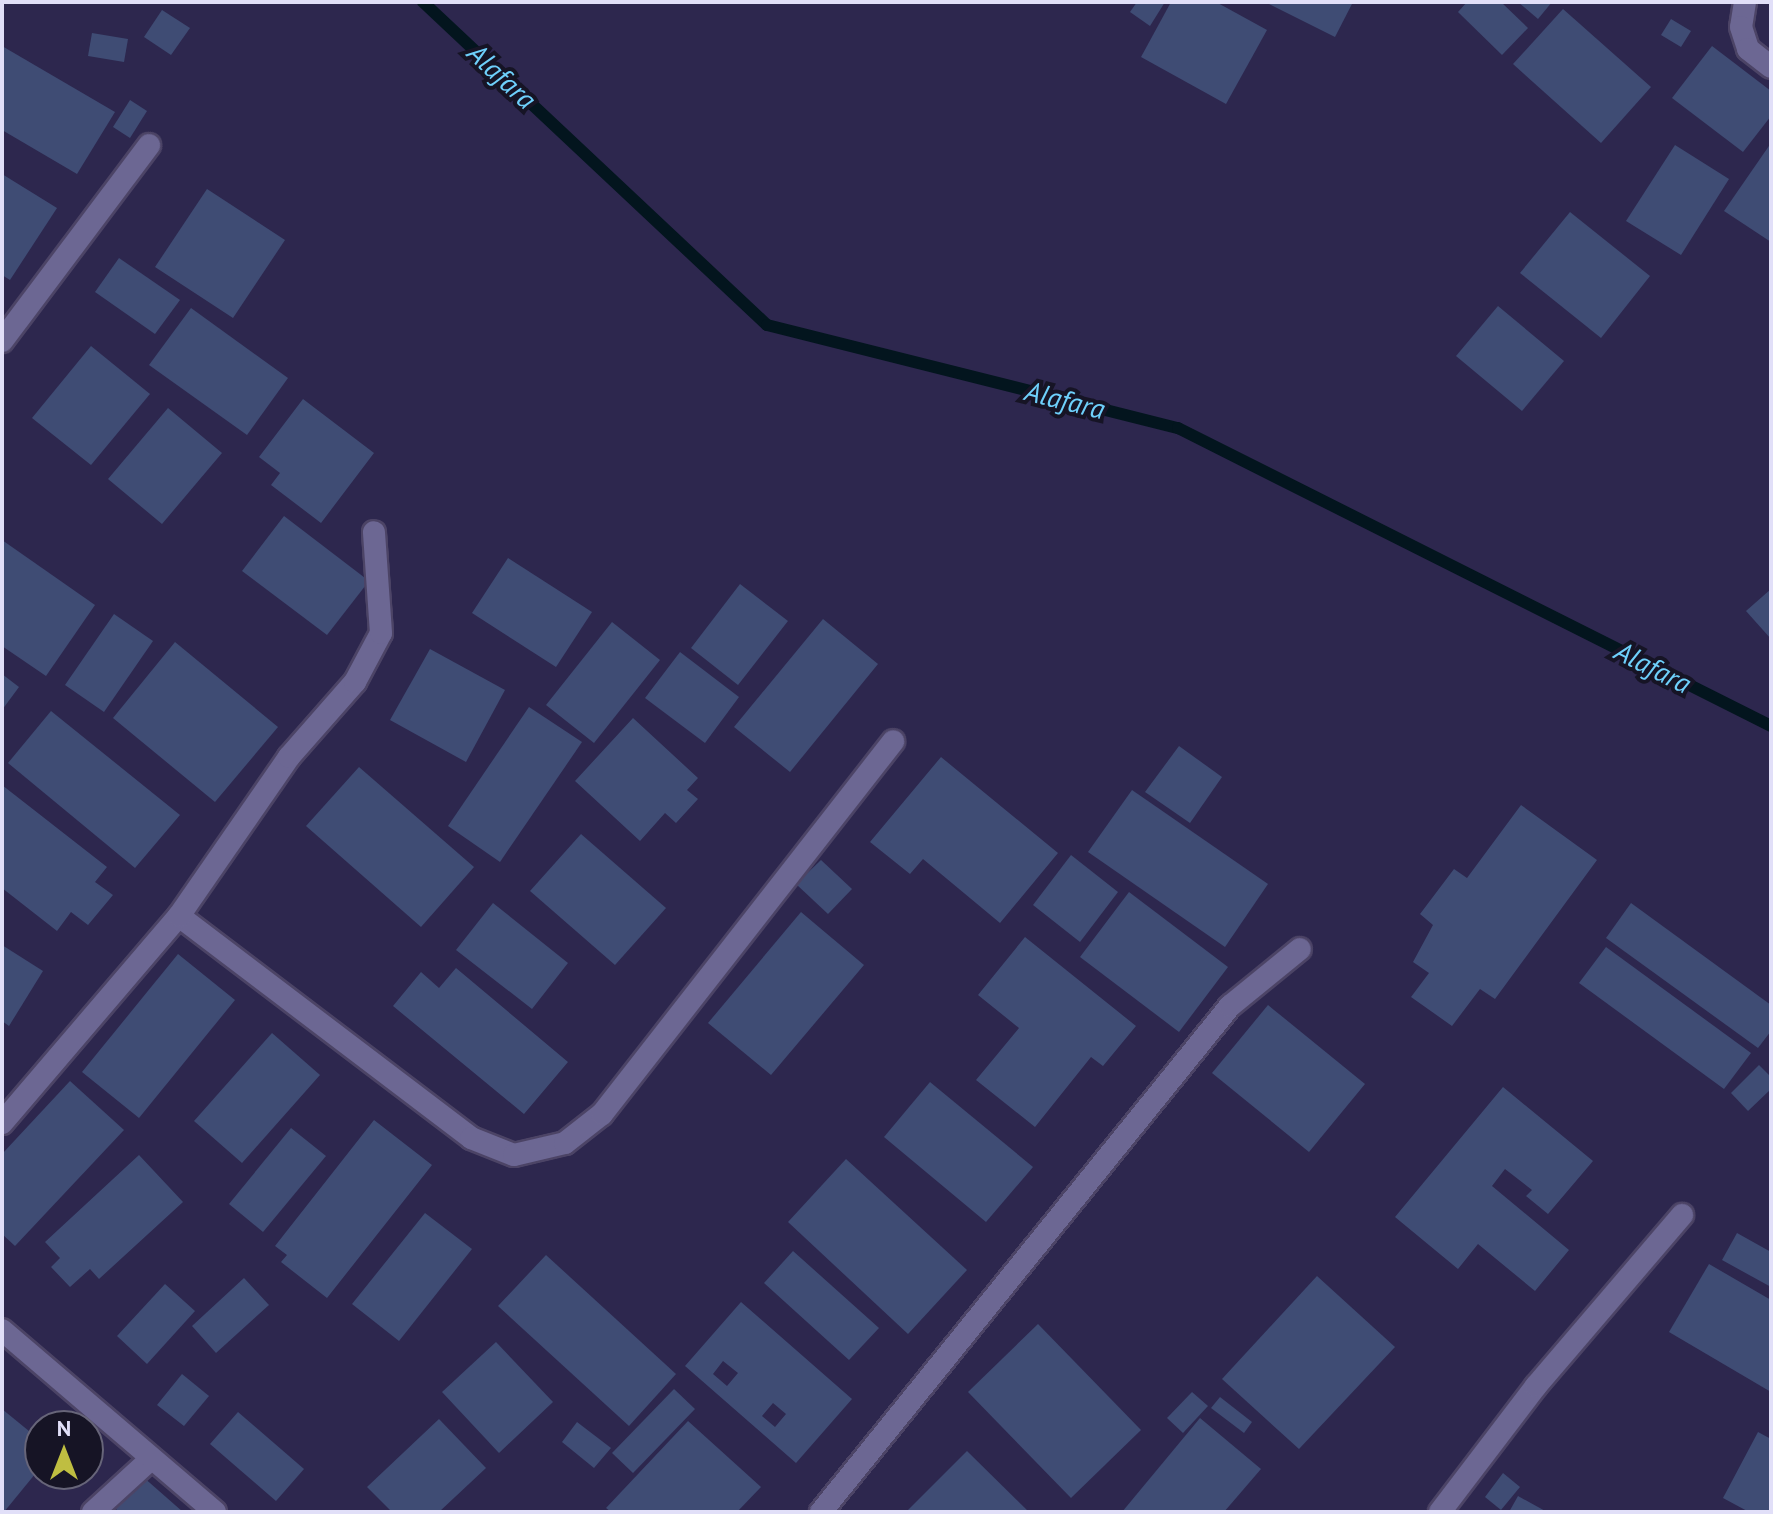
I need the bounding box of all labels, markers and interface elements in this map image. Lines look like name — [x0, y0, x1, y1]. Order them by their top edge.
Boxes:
water label: Alafara — [461, 36, 543, 116]
water label: Alafara — [1022, 374, 1108, 426]
water label: Alafara — [1609, 634, 1697, 700]
north arrow — [24, 1410, 104, 1490]
text: N — [57, 1414, 71, 1442]

